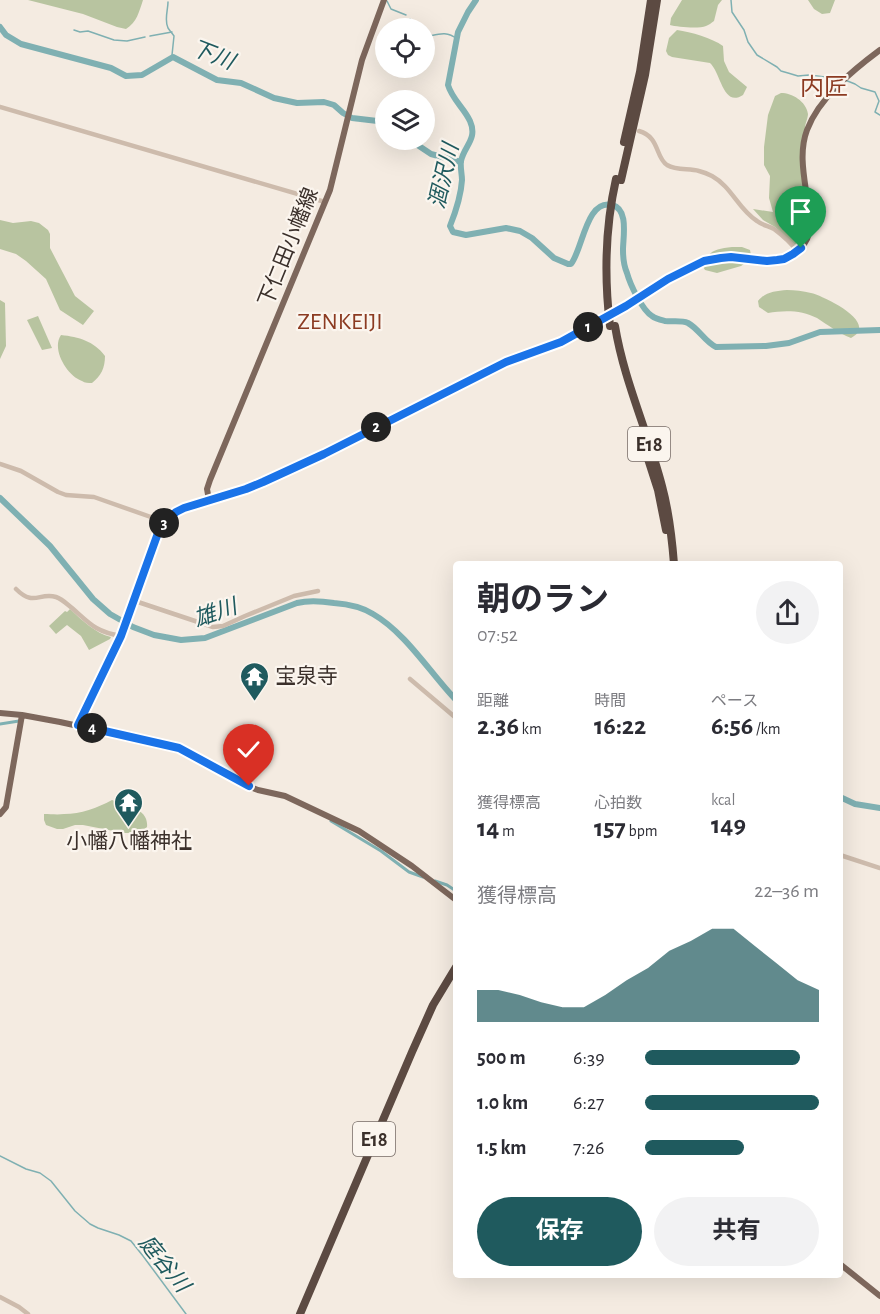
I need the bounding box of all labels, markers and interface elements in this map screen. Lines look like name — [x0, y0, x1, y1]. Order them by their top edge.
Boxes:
map controls — [375, 18, 435, 150]
button: locate — [375, 18, 435, 78]
water label: 下川 — [188, 37, 239, 74]
district label: 内匠 — [800, 74, 848, 100]
button: layers — [375, 90, 435, 150]
water label: 涸沢川 — [425, 139, 463, 211]
street label: 下仁田小幡線 — [254, 184, 322, 310]
pin — [775, 186, 826, 248]
icon: arrive — [784, 195, 817, 228]
district label: ZENKEIJI — [297, 310, 383, 334]
pin: 1 — [573, 312, 603, 342]
text: 1 — [585, 319, 591, 335]
pin: 2 — [361, 412, 391, 442]
text: 2 — [372, 419, 380, 435]
road number: E18 — [628, 427, 670, 461]
pin: 3 — [149, 508, 179, 538]
text: 3 — [161, 515, 167, 531]
button: share — [756, 581, 819, 644]
text: 朝のラン — [477, 584, 609, 617]
water label: 雄川 — [191, 594, 242, 631]
text: 07:52 — [477, 625, 518, 645]
temple icon: 宝泉寺 — [238, 660, 270, 702]
place label: 宝泉寺 — [275, 665, 338, 687]
text: 距離 — [477, 693, 509, 709]
text: 時間 — [594, 693, 626, 709]
text: ペース — [711, 693, 758, 709]
pin: 4 — [77, 713, 107, 743]
text: 2.36 — [477, 713, 519, 739]
text: 16:22 — [594, 713, 646, 739]
text: 6:56 — [711, 713, 753, 739]
text: 4 — [88, 720, 96, 736]
text: km — [519, 721, 542, 737]
text: /km — [753, 721, 781, 737]
pin — [223, 724, 274, 786]
icon: check — [232, 733, 265, 766]
temple icon: 小幡八幡神社 — [113, 786, 145, 828]
text: kcal — [711, 792, 735, 808]
text: 獲得標高 — [477, 795, 541, 811]
text: 心拍数 — [594, 795, 642, 811]
text: 149 — [711, 812, 746, 838]
text: 14 — [477, 815, 499, 841]
text: 157 — [594, 815, 626, 841]
text: m — [499, 823, 515, 839]
text: bpm — [626, 823, 657, 839]
place label: 小幡八幡神社 — [66, 830, 192, 852]
text: 22–36 m — [754, 881, 819, 901]
text: 獲得標高 — [477, 886, 557, 906]
text: 500 m — [477, 1048, 526, 1068]
text: 6:39 — [573, 1048, 605, 1068]
text: 1.0 km — [477, 1093, 528, 1113]
text: 6:27 — [573, 1093, 604, 1113]
road number: E18 — [353, 1122, 395, 1156]
text: 1.5 km — [477, 1138, 526, 1158]
text: 7:26 — [573, 1138, 604, 1158]
button: 保存 — [477, 1197, 642, 1266]
button: 共有 — [654, 1197, 819, 1266]
water label: 庭谷川 — [135, 1230, 196, 1298]

